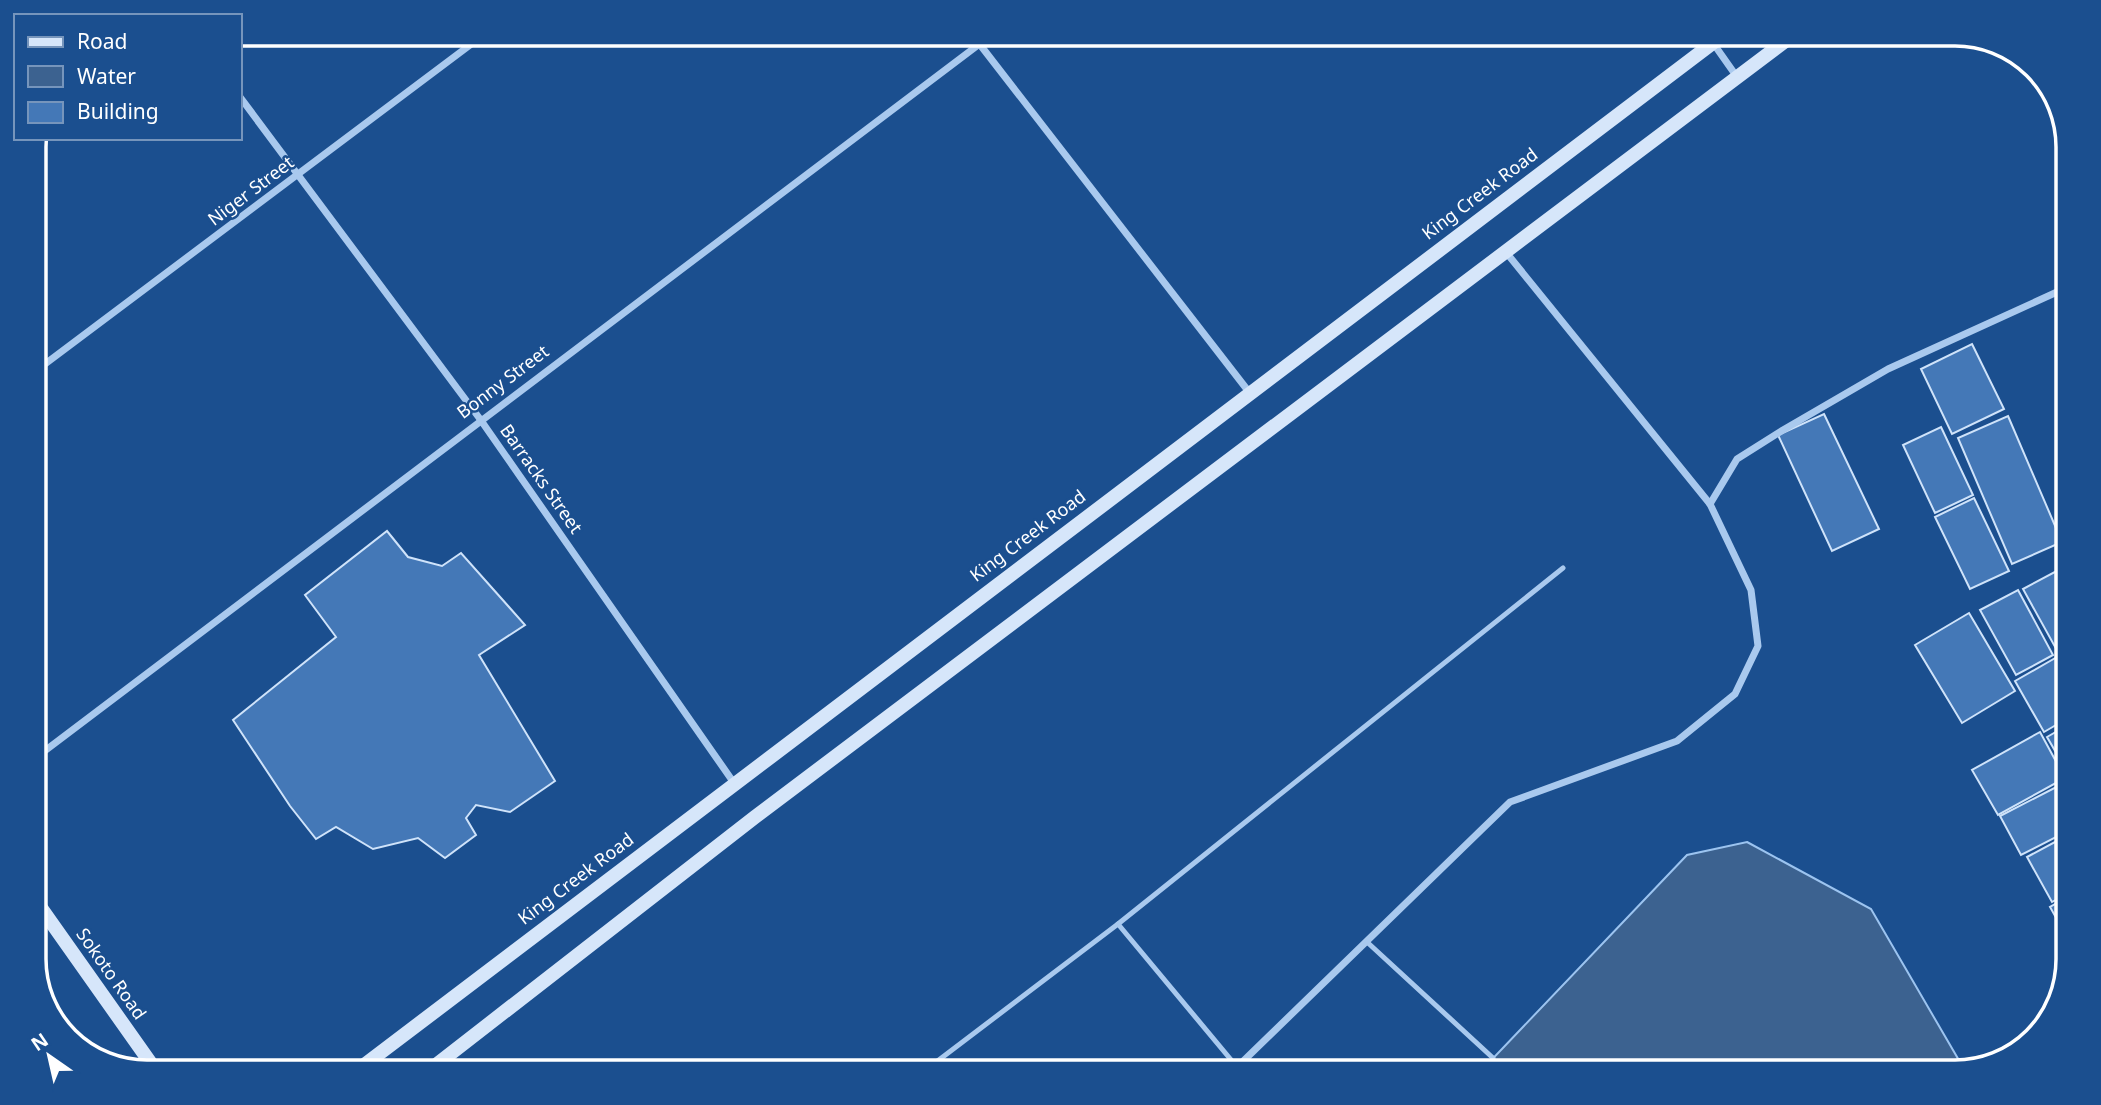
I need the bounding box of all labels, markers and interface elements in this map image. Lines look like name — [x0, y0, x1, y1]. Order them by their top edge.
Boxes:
legend — [14, 14, 242, 140]
text: Road — [77, 27, 127, 55]
text: Water — [77, 62, 136, 90]
text: Building — [77, 97, 159, 125]
street label: King Creek Road — [1417, 142, 1542, 245]
street label: Niger Street — [202, 150, 299, 230]
street label: Bonny Street — [452, 339, 554, 424]
street label: Barracks Street — [495, 419, 589, 538]
street label: King Creek Road — [965, 484, 1090, 587]
street label: King Creek Road — [513, 827, 638, 930]
street label: Sokoto Road — [71, 923, 152, 1024]
north arrow — [14, 1021, 84, 1091]
text: N — [26, 1027, 53, 1057]

